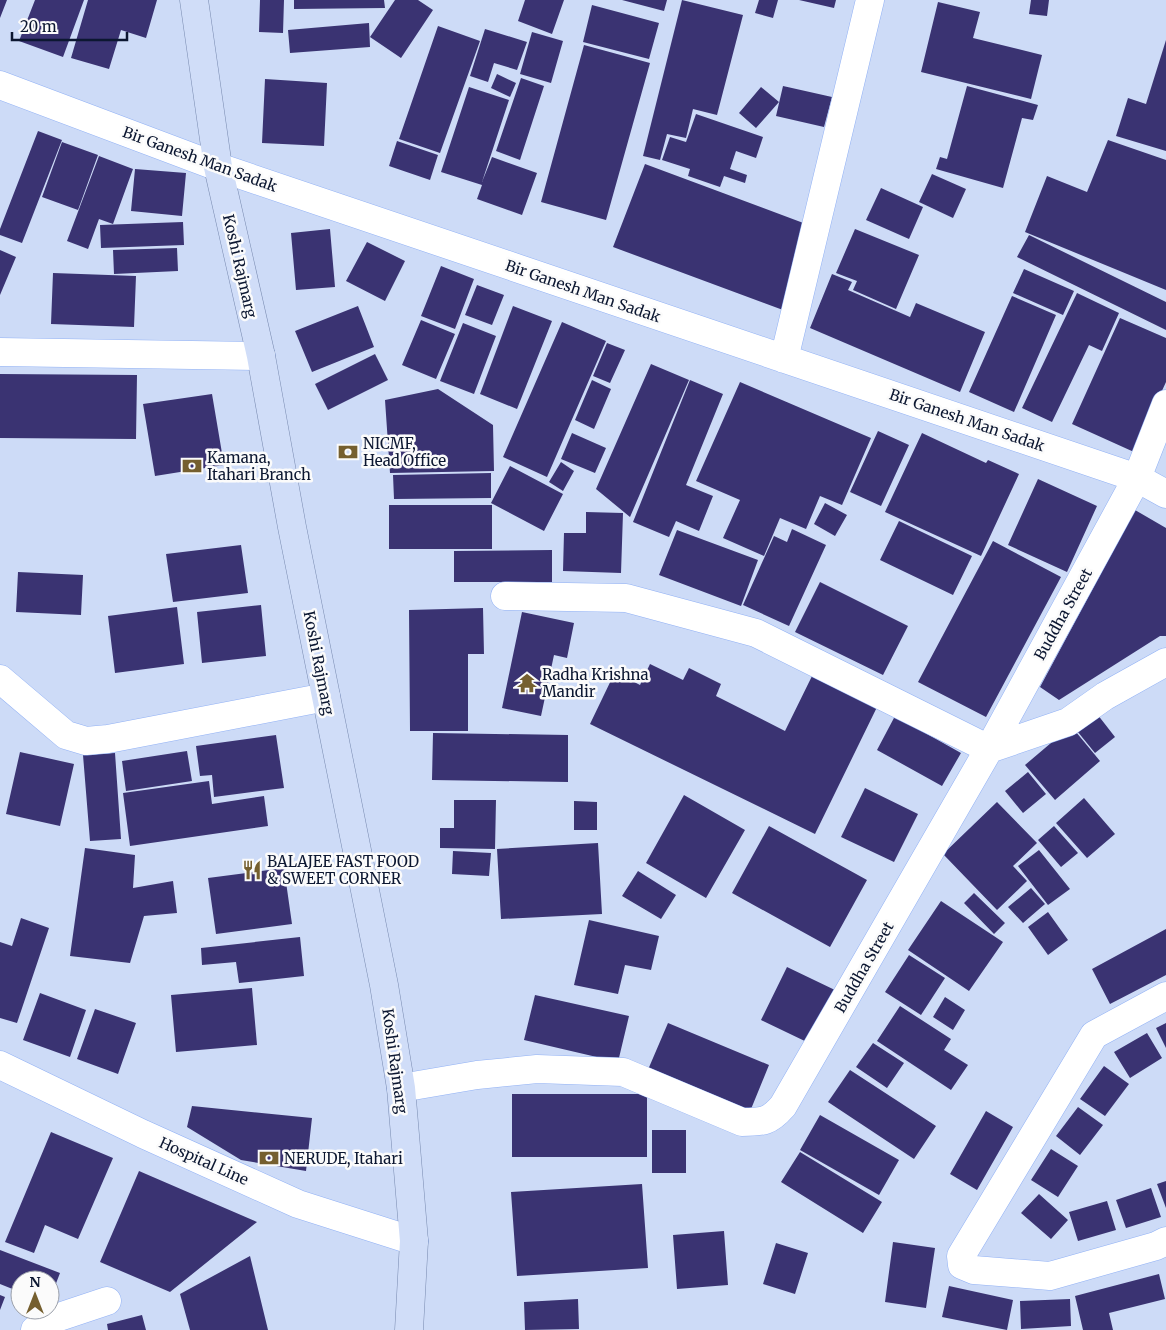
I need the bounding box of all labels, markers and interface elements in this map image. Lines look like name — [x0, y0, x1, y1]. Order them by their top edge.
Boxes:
scale bar — [12, 10, 128, 42]
text: 20 m — [20, 17, 57, 36]
street label: Bir Ganesh Man Sadak — [120, 122, 280, 196]
street label: Koshi Rajmarg — [219, 212, 261, 320]
street label: Bir Ganesh Man Sadak — [503, 256, 664, 327]
street label: Bir Ganesh Man Sadak — [887, 385, 1048, 456]
place label: NICMF, Head Office — [363, 434, 446, 470]
bank icon: NICMF, Head Office — [337, 441, 359, 463]
place label: Kamana, Itahari Branch — [207, 448, 311, 484]
bank icon: Kamana, Itahari Branch — [181, 455, 203, 477]
street label: Buddha Street — [1030, 565, 1096, 663]
street label: Koshi Rajmarg — [300, 609, 338, 717]
place label: Radha Krishna Mandir — [542, 665, 649, 701]
temple icon: Radha Krishna Mandir — [516, 672, 538, 694]
place label: BALAJEE FAST FOOD & SWEET CORNER — [267, 852, 419, 888]
restaurant icon: BALAJEE FAST FOOD & SWEET CORNER — [241, 859, 263, 881]
street label: Buddha Street — [830, 918, 898, 1016]
street label: Koshi Rajmarg — [378, 1007, 412, 1115]
street label: Hospital Line — [156, 1133, 252, 1189]
bank icon: NERUDE, Itahari — [258, 1147, 280, 1169]
place label: NERUDE, Itahari — [284, 1149, 403, 1168]
north arrow — [10, 1270, 60, 1320]
text: N — [29, 1273, 41, 1291]

